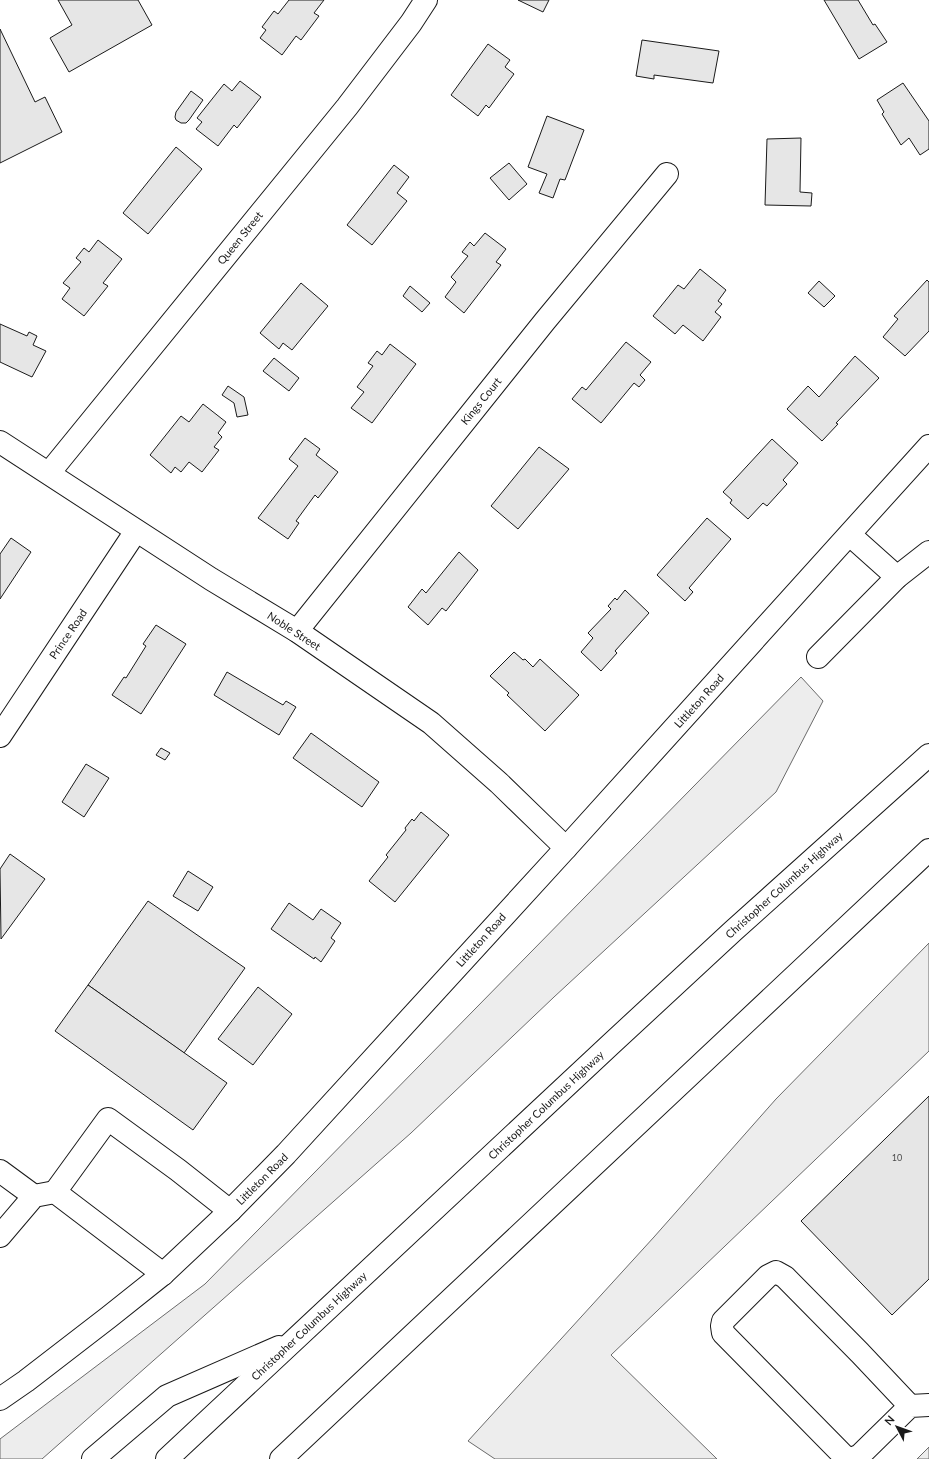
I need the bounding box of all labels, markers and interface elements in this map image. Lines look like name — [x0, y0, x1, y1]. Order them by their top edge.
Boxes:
street label: Queen Street — [214, 209, 265, 267]
street label: Kings Court — [458, 374, 504, 427]
street label: Prince Road — [46, 606, 89, 661]
street label: Noble Street — [265, 609, 323, 653]
street label: Littleton Road — [671, 671, 726, 730]
street label: Christopher Columbus Highway — [722, 828, 845, 941]
street label: Littleton Road — [453, 910, 508, 969]
street label: Christopher Columbus Highway — [485, 1047, 606, 1162]
street label: Littleton Road — [233, 1150, 290, 1207]
house number: 10 — [892, 1152, 902, 1163]
street label: Christopher Columbus Highway — [248, 1268, 369, 1383]
north arrow — [877, 1407, 917, 1447]
text: N — [881, 1413, 897, 1428]

